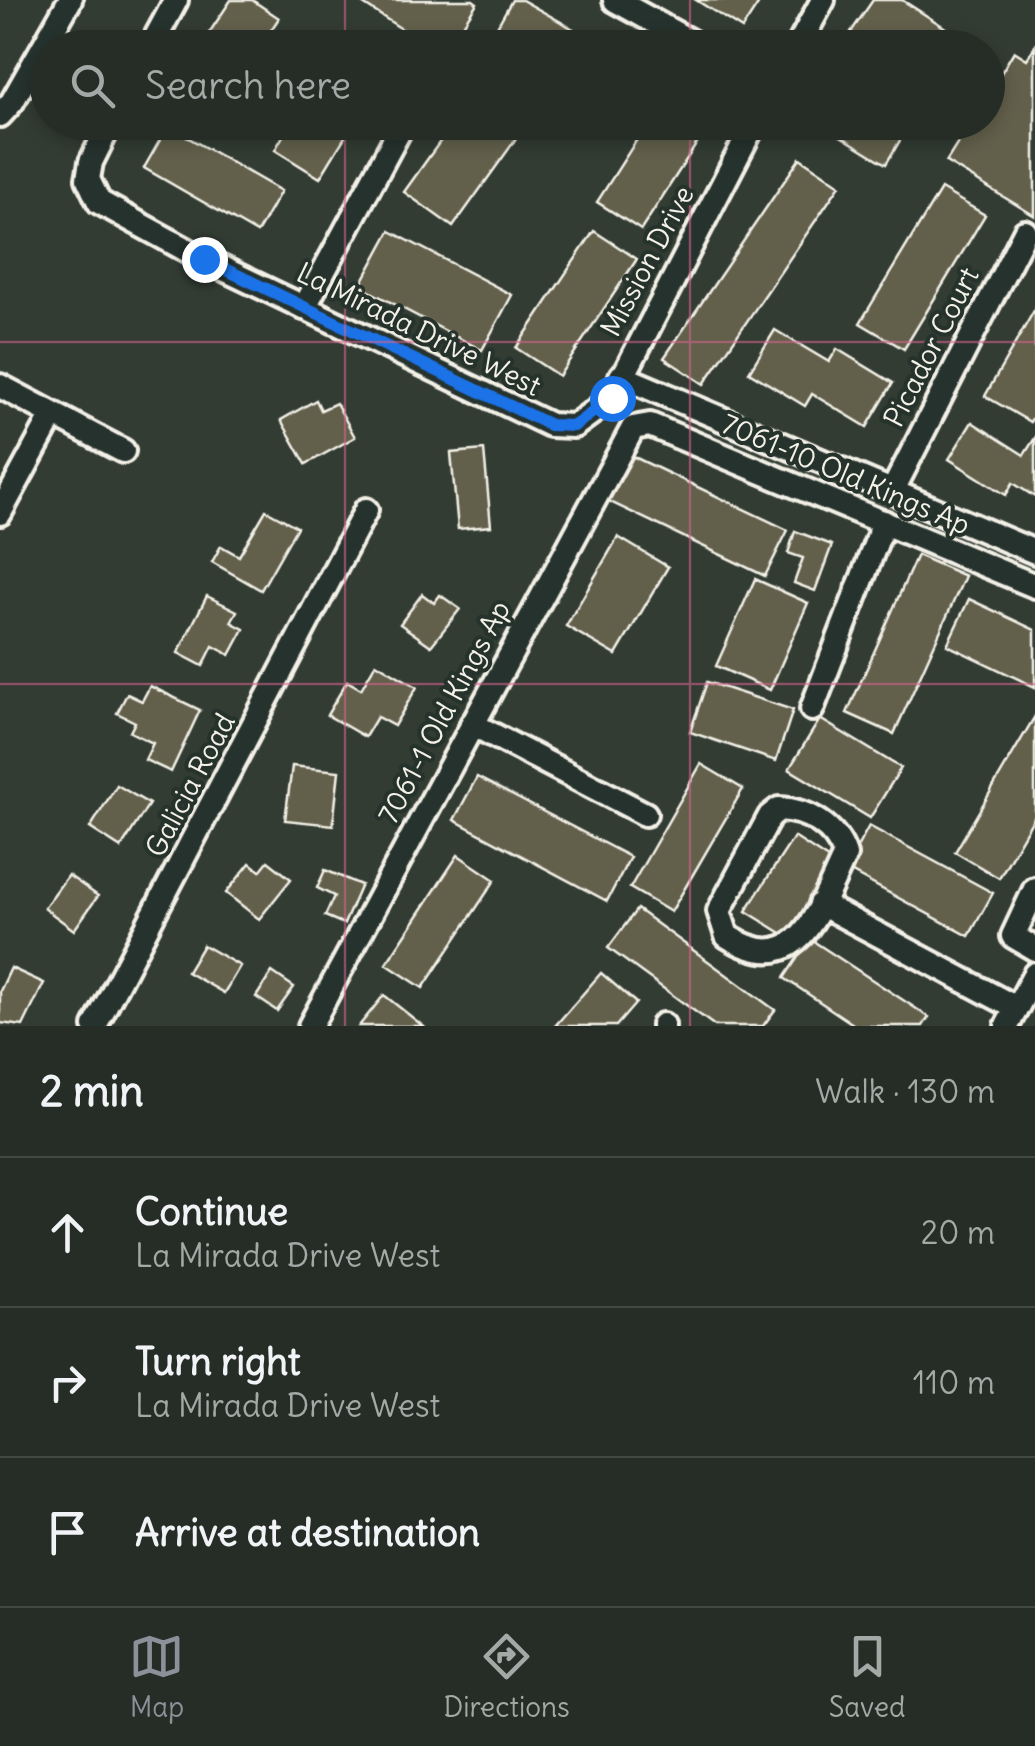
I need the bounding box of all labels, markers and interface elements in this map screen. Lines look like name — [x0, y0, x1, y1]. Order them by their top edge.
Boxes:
search box — [30, 30, 1005, 140]
icon: search — [65, 58, 120, 113]
text: Search here — [145, 62, 351, 109]
street label: Mission Drive — [592, 180, 702, 342]
route end — [182, 237, 228, 283]
street label: La Mirada Drive West — [291, 254, 547, 404]
street label: Picador Court — [875, 261, 987, 433]
route start — [590, 376, 636, 422]
street label: 7061-10 Old Kings Ap — [716, 405, 976, 543]
street label: 7061-1 Old Kings Ap — [370, 594, 518, 830]
street label: Galicia Road — [137, 707, 243, 863]
text: 2 min — [40, 1065, 144, 1117]
text: Walk · 130 m — [815, 1071, 995, 1112]
text: Continue — [135, 1188, 288, 1235]
icon: ahead — [40, 1205, 95, 1260]
text: 20 m — [921, 1212, 995, 1253]
text: La Mirada Drive West — [135, 1235, 440, 1276]
text: Turn right — [135, 1338, 301, 1385]
icon: right — [40, 1355, 95, 1410]
text: 110 m — [913, 1362, 995, 1403]
text: La Mirada Drive West — [135, 1385, 440, 1426]
icon: arrive — [40, 1505, 95, 1560]
text: Arrive at destination — [135, 1509, 480, 1556]
tab: Map — [129, 1629, 184, 1725]
tab: Directions — [443, 1629, 570, 1725]
tab: Saved — [829, 1629, 906, 1725]

